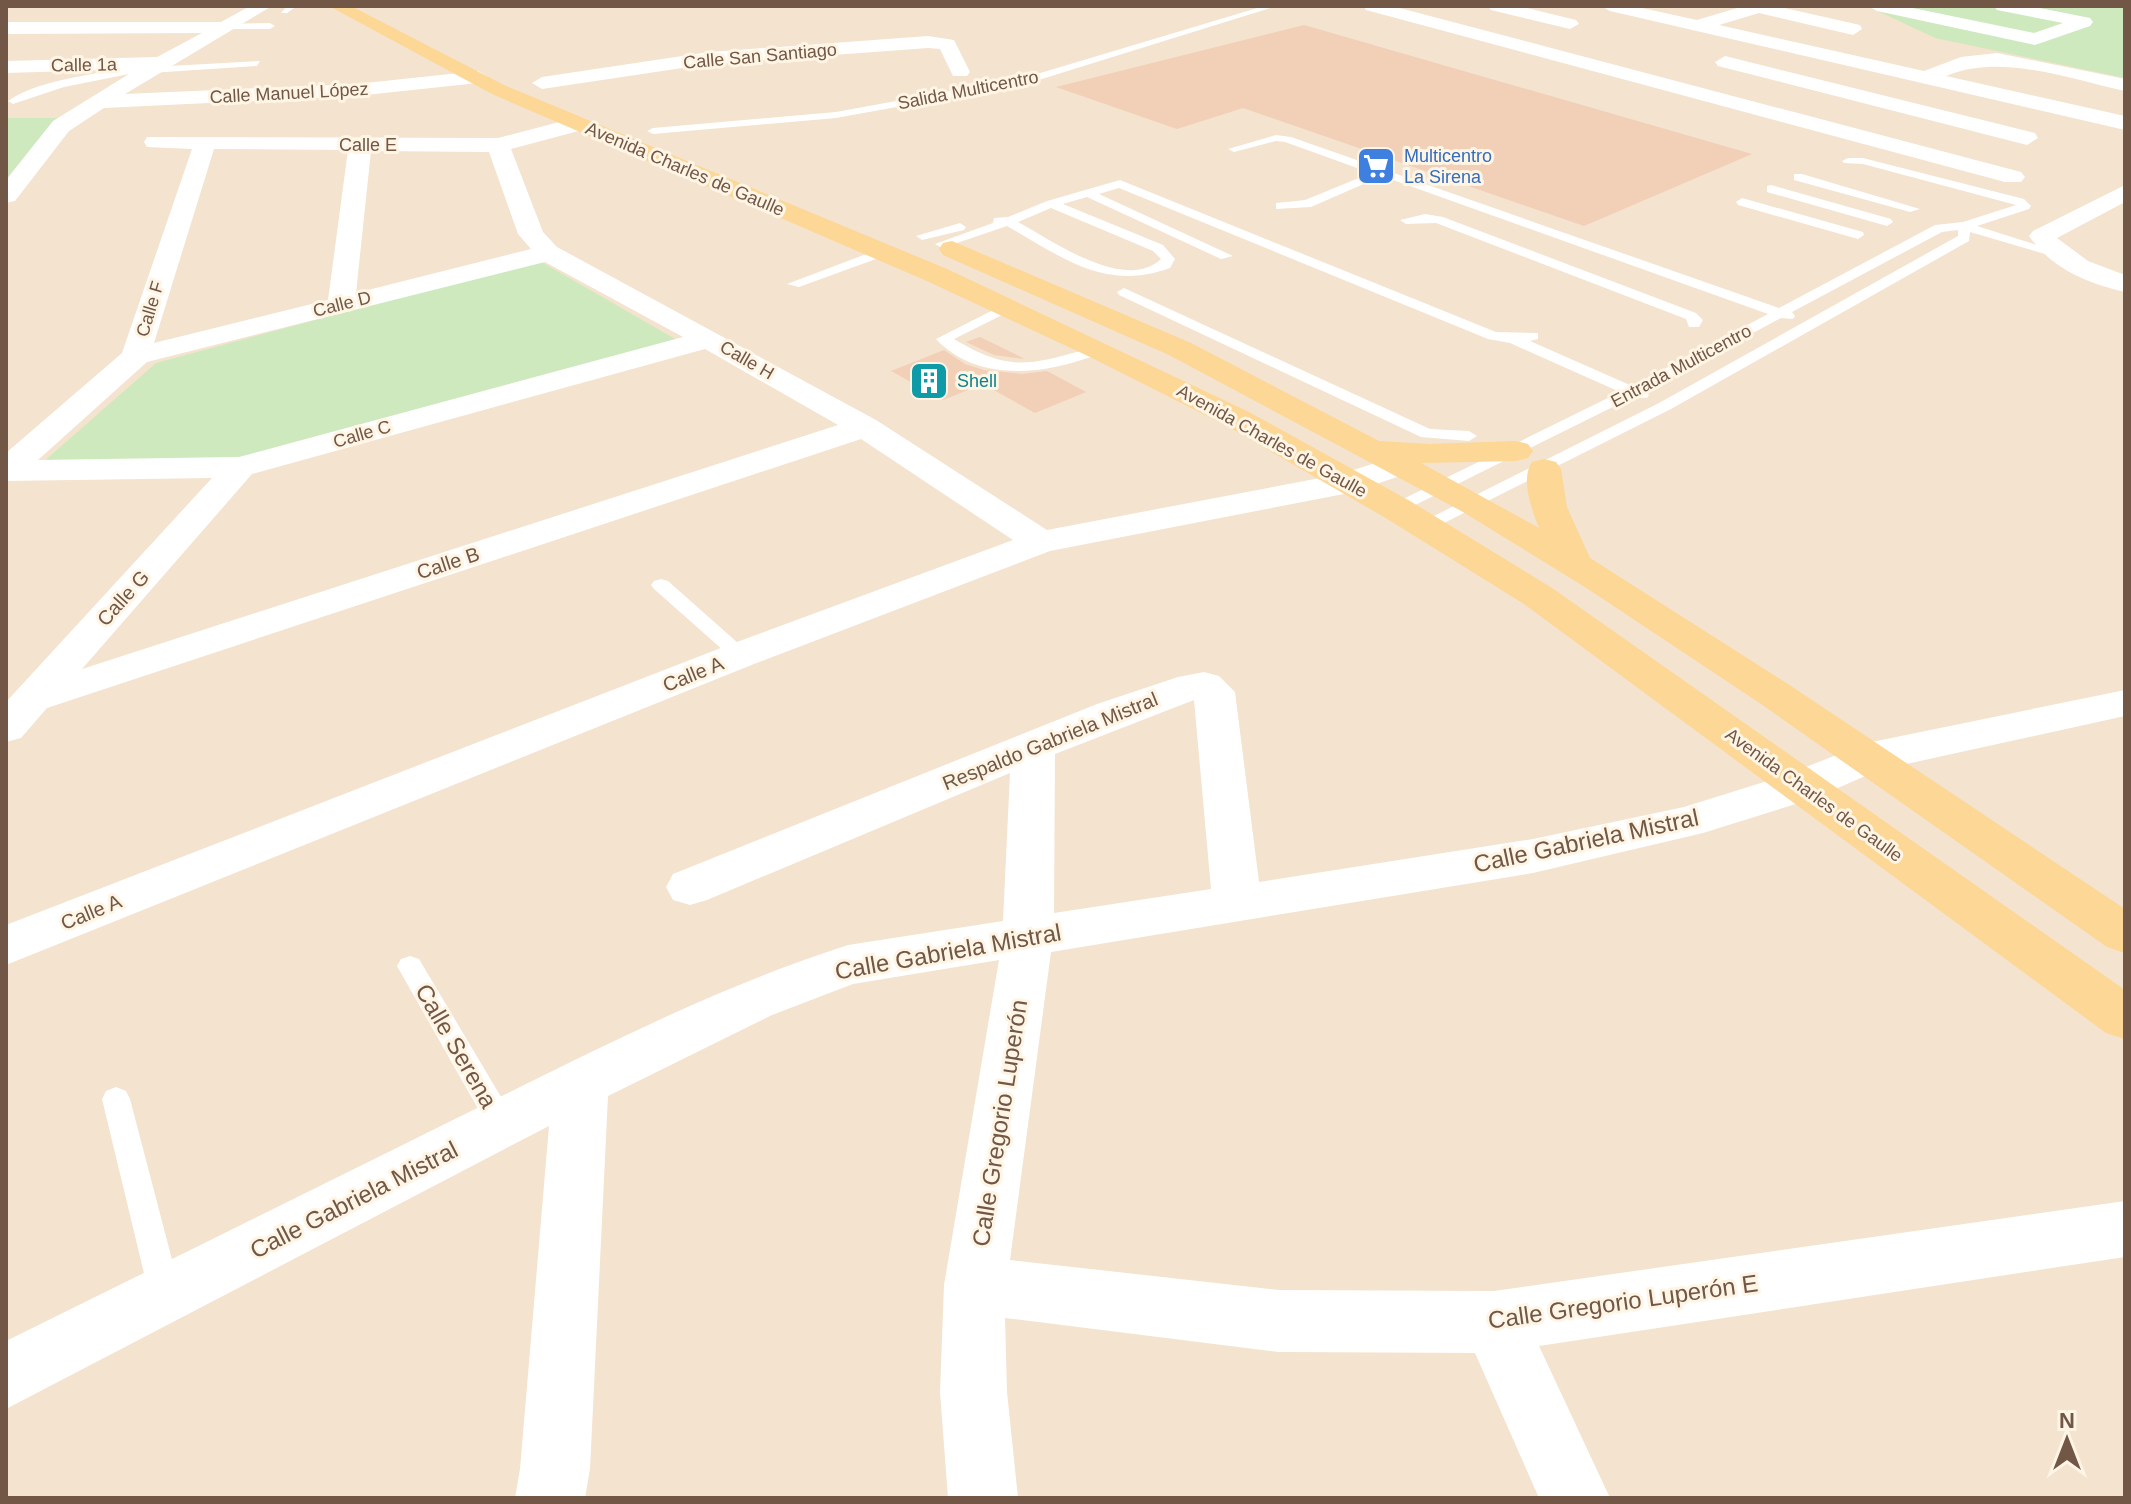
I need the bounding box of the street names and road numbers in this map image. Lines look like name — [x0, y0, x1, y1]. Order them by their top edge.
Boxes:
street label: Calle San Santiago — [682, 39, 838, 73]
street label: Calle 1a — [51, 54, 118, 76]
street label: Salida Multicentro — [896, 67, 1040, 113]
street label: Calle Manuel López — [209, 79, 369, 107]
street label: Avenida Charles de Gaulle — [583, 118, 787, 220]
street label: Calle E — [339, 135, 397, 155]
street label: Calle F — [132, 279, 168, 339]
street label: Calle D — [311, 287, 373, 321]
street label: Entrada Multicentro — [1607, 321, 1755, 411]
street label: Calle H — [716, 337, 778, 383]
street label: Avenida Charles de Gaulle — [1174, 380, 1370, 502]
street label: Calle C — [331, 416, 393, 452]
street label: Calle B — [414, 543, 482, 583]
street label: Calle G — [93, 566, 153, 630]
street label: Calle A — [659, 652, 727, 696]
street label: Respaldo Gabriela Mistral — [939, 688, 1161, 794]
street label: Avenida Charles de Gaulle — [1722, 724, 1906, 866]
street label: Calle Gabriela Mistral — [1471, 803, 1701, 878]
street label: Calle A — [57, 890, 125, 934]
street label: Calle Gabriela Mistral — [833, 918, 1063, 985]
street label: Calle Serena — [410, 979, 503, 1113]
street label: Calle Gregorio Luperón — [967, 998, 1032, 1248]
street label: Calle Gabriela Mistral — [245, 1135, 462, 1264]
street label: Calle Gregorio Luperón E — [1486, 1269, 1760, 1334]

